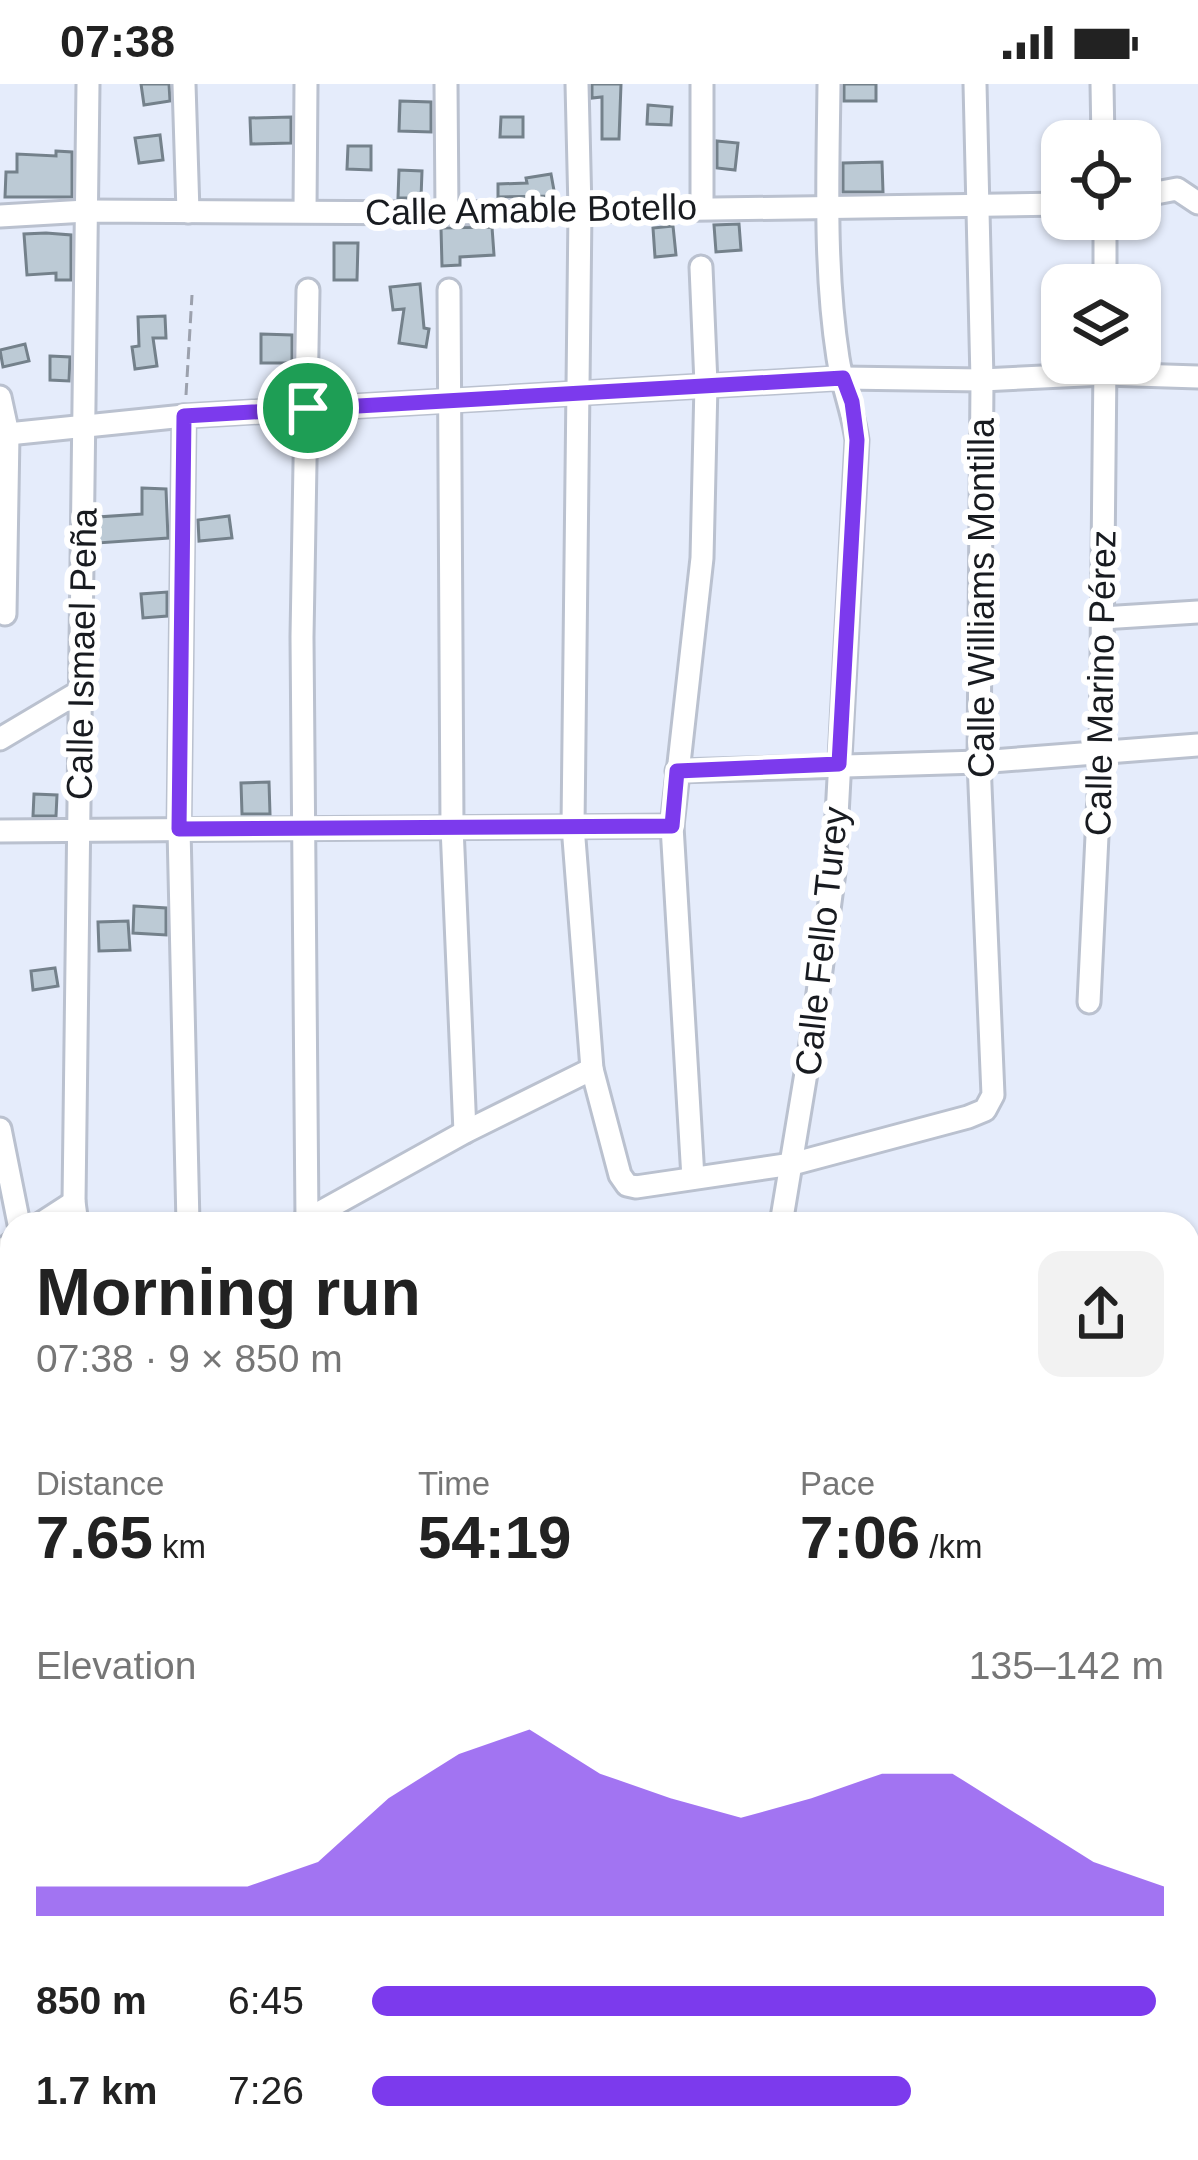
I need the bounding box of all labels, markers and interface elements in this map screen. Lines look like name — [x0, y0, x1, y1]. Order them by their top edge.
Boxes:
text: 07:38 — [60, 16, 175, 67]
map controls — [1041, 120, 1161, 384]
button: locate — [1041, 120, 1161, 240]
street label: Calle Amable Botello — [365, 186, 697, 233]
button: layers — [1041, 264, 1161, 384]
pin — [257, 357, 359, 459]
icon: arrive — [275, 375, 341, 441]
street label: Calle Williams Montilla — [961, 417, 1002, 778]
street label: Calle Ismael Peña — [58, 507, 105, 800]
street label: Calle Marino Pérez — [1077, 530, 1124, 836]
street label: Calle Fello Turey — [787, 805, 856, 1078]
button: share — [1038, 1251, 1164, 1377]
text: Morning run — [36, 1255, 421, 1329]
text: 07:38 · 9 × 850 m — [36, 1337, 343, 1380]
text: Distance — [36, 1465, 164, 1502]
text: Time — [418, 1465, 490, 1502]
text: Pace — [800, 1465, 875, 1502]
text: 7.65 — [36, 1504, 153, 1571]
text: 54:19 — [418, 1504, 571, 1571]
text: 7:06 — [800, 1504, 920, 1571]
text: km — [153, 1528, 206, 1565]
text: /km — [920, 1528, 982, 1565]
text: Elevation — [36, 1644, 196, 1687]
text: 135–142 m — [969, 1644, 1164, 1687]
text: 850 m — [36, 1979, 147, 2022]
text: 6:45 — [228, 1979, 304, 2022]
text: 1.7 km — [36, 2069, 157, 2112]
text: 7:26 — [228, 2069, 304, 2112]

